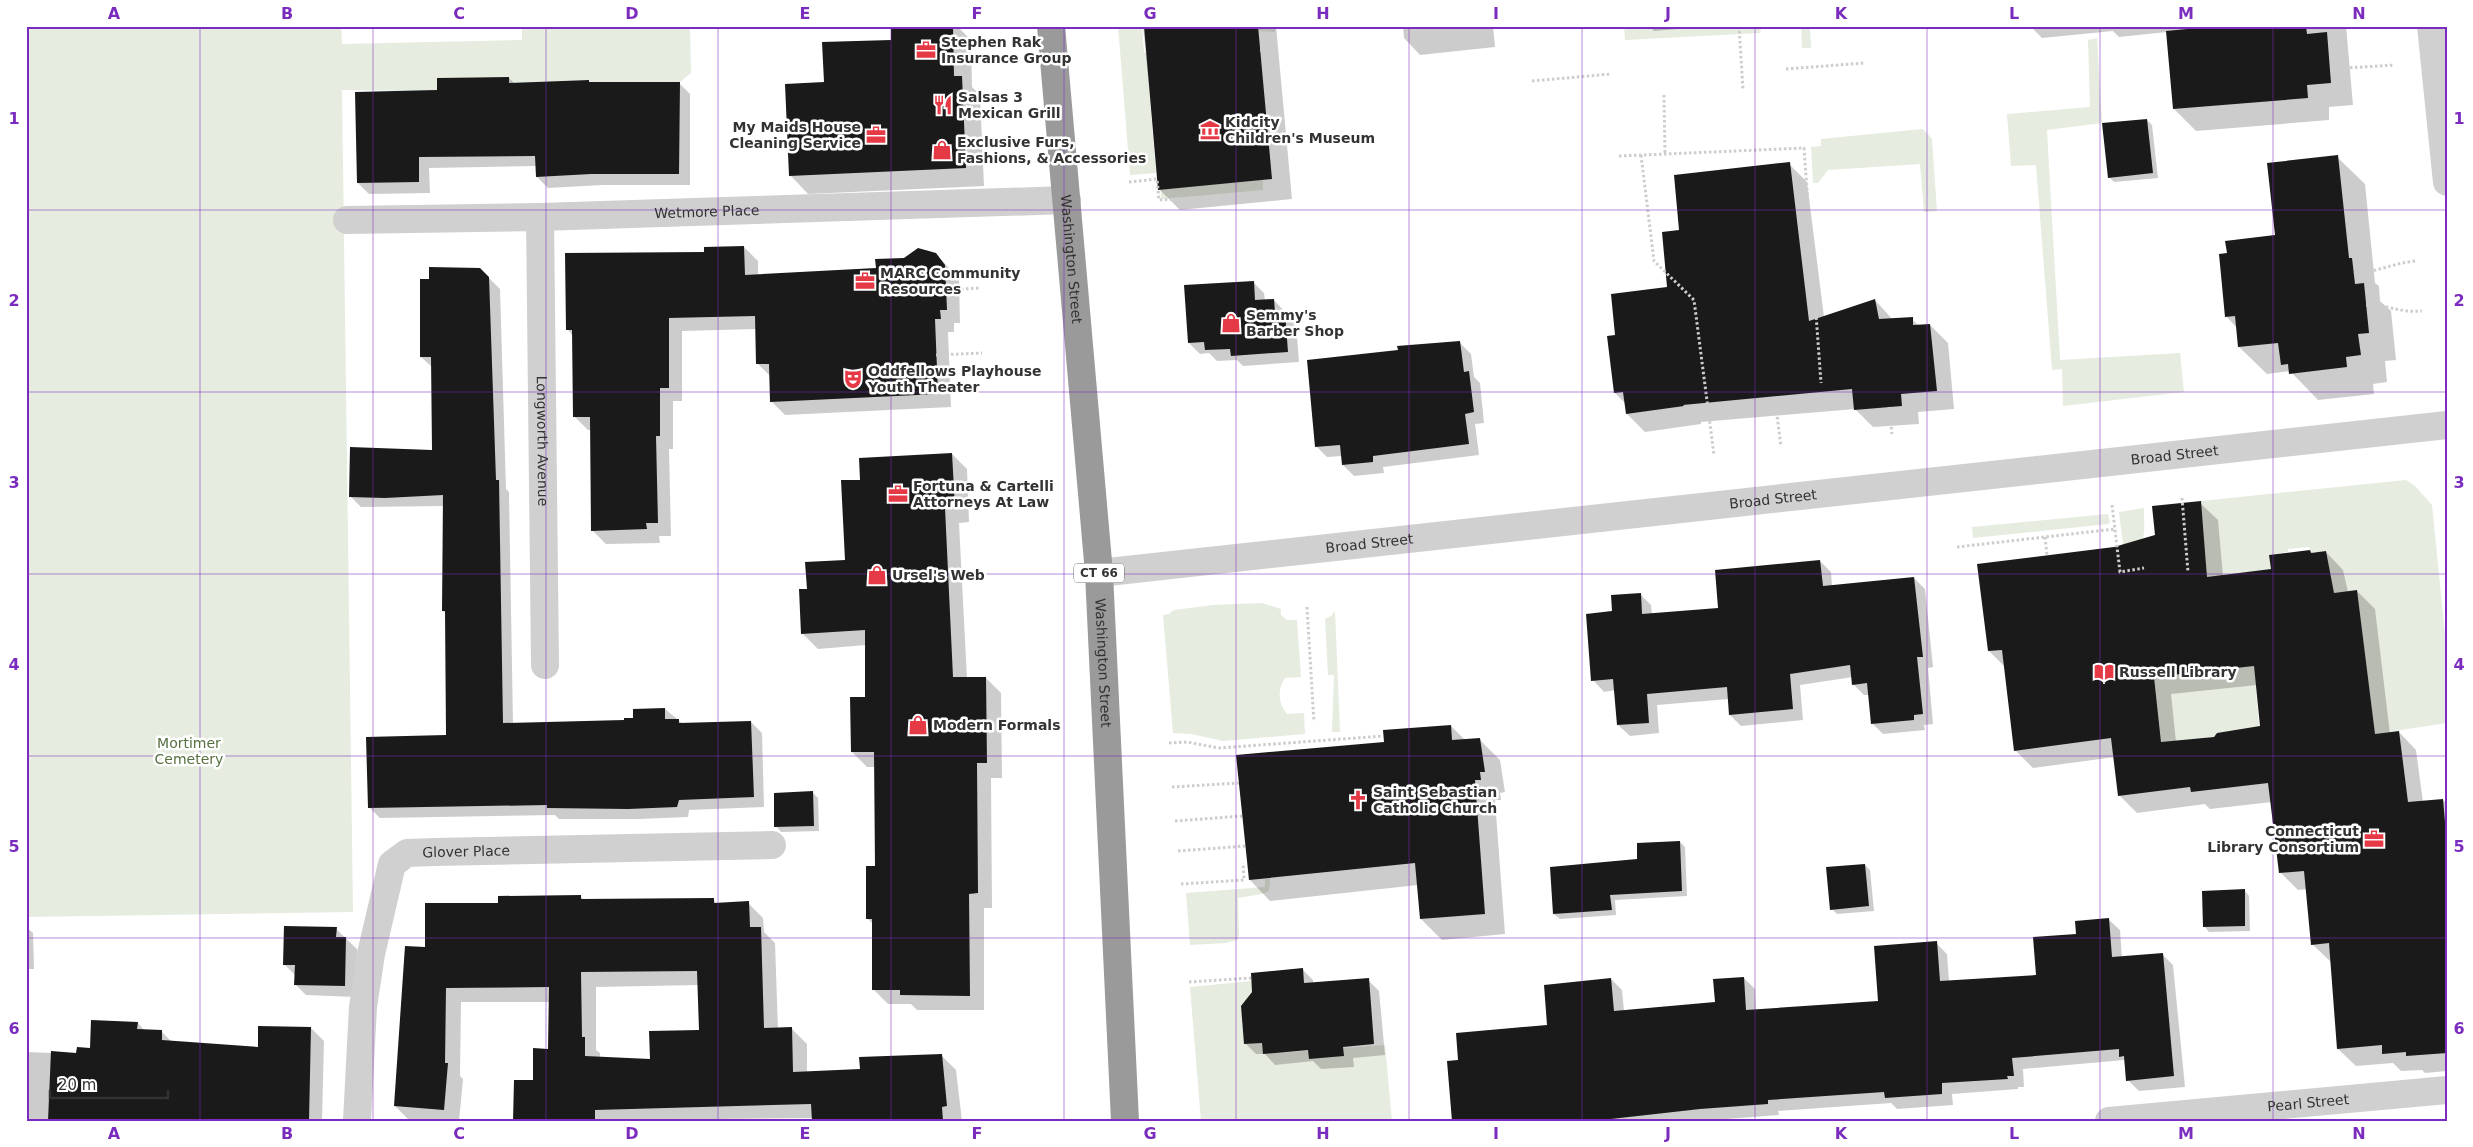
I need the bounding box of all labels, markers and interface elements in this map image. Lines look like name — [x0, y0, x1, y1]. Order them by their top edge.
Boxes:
text: A — [108, 4, 121, 23]
text: B — [281, 4, 293, 23]
text: C — [453, 4, 465, 23]
text: D — [625, 4, 639, 23]
text: E — [800, 4, 810, 23]
text: F — [972, 4, 982, 23]
text: G — [1143, 4, 1157, 23]
text: H — [1316, 4, 1330, 23]
text: I — [1493, 4, 1499, 23]
text: J — [1664, 4, 1671, 23]
text: K — [1835, 4, 1848, 23]
text: L — [2009, 4, 2019, 23]
text: M — [2178, 4, 2194, 23]
text: N — [2352, 4, 2366, 23]
place label: Stephen Rak Insurance Group — [941, 34, 1071, 66]
office icon: Stephen Rak Insurance Group — [915, 39, 937, 61]
place label: Salsas 3 Mexican Grill — [958, 89, 1061, 121]
restaurant icon: Salsas 3 Mexican Grill — [932, 94, 954, 116]
text: 1 — [8, 109, 20, 128]
text: 1 — [2453, 109, 2465, 128]
place label: Kidcity Children's Museum — [1225, 114, 1375, 146]
place label: My Maids House Cleaning Service — [729, 119, 861, 151]
museum icon: Kidcity Children's Museum — [1199, 119, 1221, 141]
office icon: My Maids House Cleaning Service — [865, 124, 887, 146]
place label: Exclusive Furs, Fashions, & Accessories — [957, 134, 1146, 166]
shop icon: Exclusive Furs, Fashions, & Accessories — [931, 139, 953, 161]
street label: Washington Street — [1058, 194, 1085, 325]
street label: Wetmore Place — [654, 202, 760, 221]
place label: MARC Community Resources — [880, 265, 1020, 297]
office icon: MARC Community Resources — [854, 270, 876, 292]
text: 2 — [8, 291, 20, 310]
text: 2 — [2453, 291, 2465, 310]
place label: Semmy's Barber Shop — [1246, 307, 1344, 339]
shop icon: Semmy's Barber Shop — [1220, 312, 1242, 334]
place label: Oddfellows Playhouse Youth Theater — [867, 363, 1041, 395]
theatre icon: Oddfellows Playhouse Youth Theater — [842, 368, 864, 390]
street label: Longworth Avenue — [534, 376, 551, 506]
street label: Broad Street — [2130, 442, 2220, 468]
text: 3 — [8, 473, 20, 492]
text: 3 — [2453, 473, 2465, 492]
place label: Fortuna & Cartelli Attorneys At Law — [913, 478, 1054, 510]
office icon: Fortuna & Cartelli Attorneys At Law — [887, 483, 909, 505]
street label: Broad Street — [1728, 486, 1818, 512]
street label: Broad Street — [1325, 530, 1415, 556]
shop icon: Ursel's Web — [866, 564, 888, 586]
road number: CT 66 — [1074, 564, 1124, 582]
place label: Ursel's Web — [892, 567, 985, 583]
street label: Washington Street — [1092, 598, 1114, 728]
text: 4 — [8, 655, 20, 674]
text: 4 — [2453, 655, 2465, 674]
library icon: Russell Library — [2093, 661, 2115, 683]
place label: Russell Library — [2119, 664, 2237, 680]
shop icon: Modern Formals — [907, 714, 929, 736]
place label: Modern Formals — [933, 717, 1061, 733]
park label: Mortimer Cemetery — [155, 735, 223, 767]
place label: Saint Sebastian Catholic Church — [1373, 784, 1497, 816]
church icon: Saint Sebastian Catholic Church — [1347, 789, 1369, 811]
place label: Connecticut Library Consortium — [2207, 823, 2359, 855]
office icon: Connecticut Library Consortium — [2363, 828, 2385, 850]
text: 5 — [8, 837, 20, 856]
text: 5 — [2453, 837, 2465, 856]
street label: Glover Place — [422, 842, 510, 860]
text: 6 — [8, 1019, 20, 1038]
text: 6 — [2453, 1019, 2465, 1038]
scale bar — [50, 1067, 168, 1099]
text: 20 m — [58, 1076, 96, 1094]
street label: Pearl Street — [2267, 1091, 2350, 1114]
text: A — [108, 1124, 121, 1143]
text: B — [281, 1124, 293, 1143]
text: C — [453, 1124, 465, 1143]
text: D — [625, 1124, 639, 1143]
text: E — [800, 1124, 810, 1143]
text: F — [972, 1124, 982, 1143]
text: G — [1143, 1124, 1157, 1143]
text: H — [1316, 1124, 1330, 1143]
text: I — [1493, 1124, 1499, 1143]
text: J — [1664, 1124, 1671, 1143]
text: K — [1835, 1124, 1848, 1143]
text: L — [2009, 1124, 2019, 1143]
text: M — [2178, 1124, 2194, 1143]
text: N — [2352, 1124, 2366, 1143]

